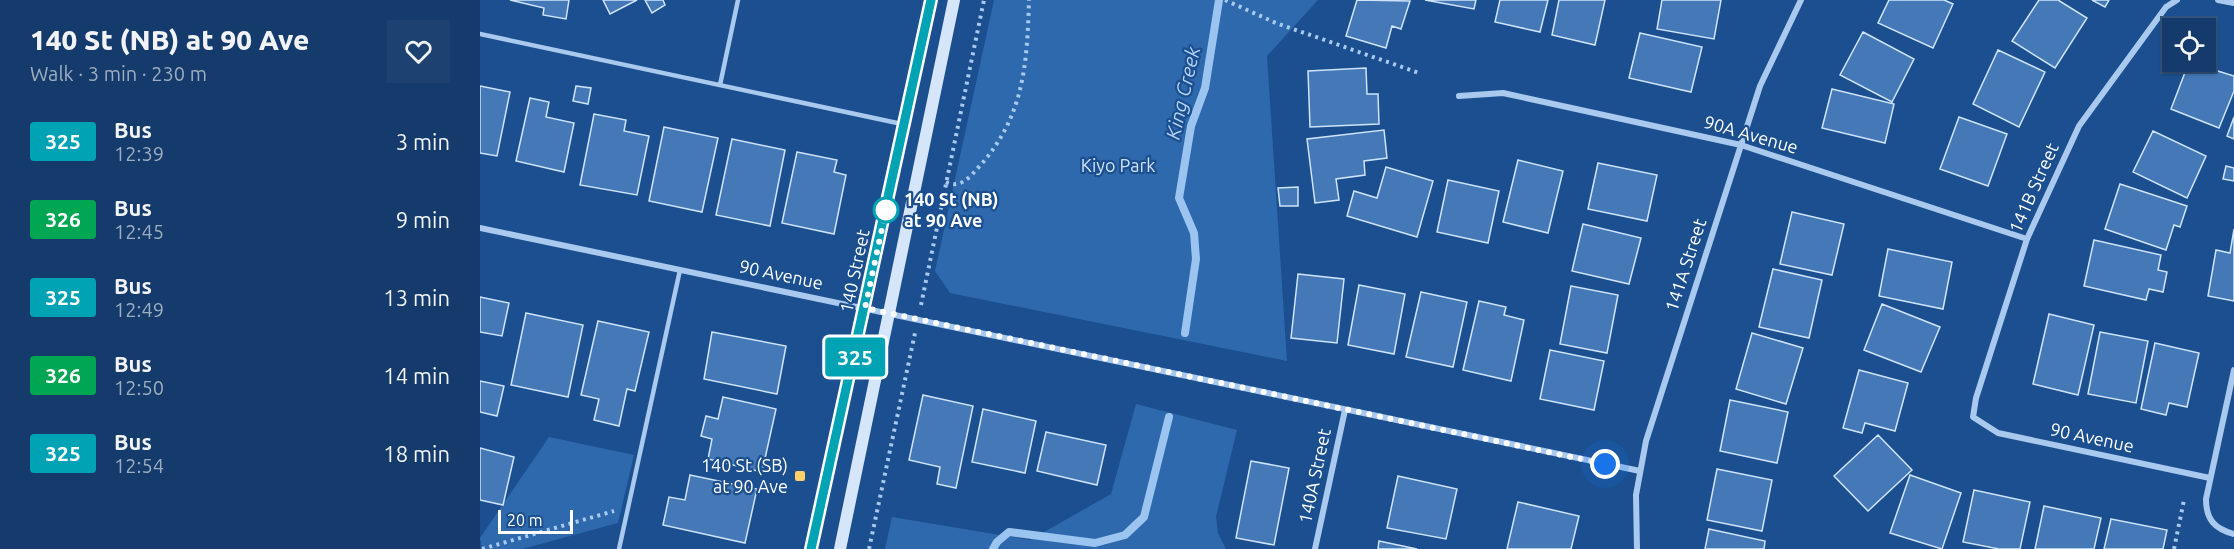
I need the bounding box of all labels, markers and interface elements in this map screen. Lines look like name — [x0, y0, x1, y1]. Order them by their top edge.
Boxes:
map controls — [2162, 18, 2216, 72]
button: locate — [2162, 18, 2216, 72]
button: heart — [387, 20, 450, 83]
text: 140 St (NB) at 90 Ave — [30, 24, 309, 55]
water label: King Creek — [1161, 44, 1205, 142]
text: Walk · 3 min · 230 m — [30, 62, 207, 85]
street label: 90A Avenue — [1702, 111, 1801, 157]
text: Bus — [114, 117, 152, 142]
text: 325 — [45, 129, 81, 153]
text: 3 min — [396, 129, 450, 154]
street label: 141B Street — [2004, 140, 2062, 236]
text: 12:39 — [114, 142, 164, 165]
park label: Kiyo Park — [1081, 155, 1155, 175]
place label: 140 St (NB) at 90 Ave — [904, 189, 999, 230]
text: Bus — [114, 195, 152, 220]
marker: 140 St (NB) at 90 Ave — [873, 197, 899, 223]
text: 326 — [45, 207, 81, 231]
text: 9 min — [396, 207, 450, 232]
street label: 141A Street — [1661, 216, 1709, 314]
text: 12:45 — [114, 220, 164, 243]
street label: 140 Street — [835, 227, 873, 314]
street label: 90 Avenue — [738, 255, 825, 293]
text: Bus — [114, 273, 152, 298]
text: 325 — [45, 285, 81, 309]
text: 13 min — [383, 285, 450, 310]
text: 12:49 — [114, 298, 164, 321]
line badge: 325 — [820, 338, 890, 376]
text: 325 — [837, 345, 873, 369]
text: Bus — [114, 351, 152, 376]
text: 326 — [45, 363, 81, 387]
text: 14 min — [383, 363, 450, 388]
text: 12:50 — [114, 376, 164, 399]
street label: 90 Avenue — [2049, 418, 2136, 456]
street label: 140A Street — [1294, 426, 1334, 525]
text: Bus — [114, 429, 152, 454]
text: 325 — [45, 441, 81, 465]
text: 18 min — [383, 441, 450, 466]
your location — [1590, 449, 1620, 479]
text: 12:54 — [114, 454, 164, 477]
place label: 140 St (SB) at 90 Ave — [701, 455, 788, 496]
marker: 140 St (SB) at 90 Ave — [793, 469, 807, 483]
scale bar — [498, 507, 573, 534]
text: 20 m — [507, 511, 543, 529]

